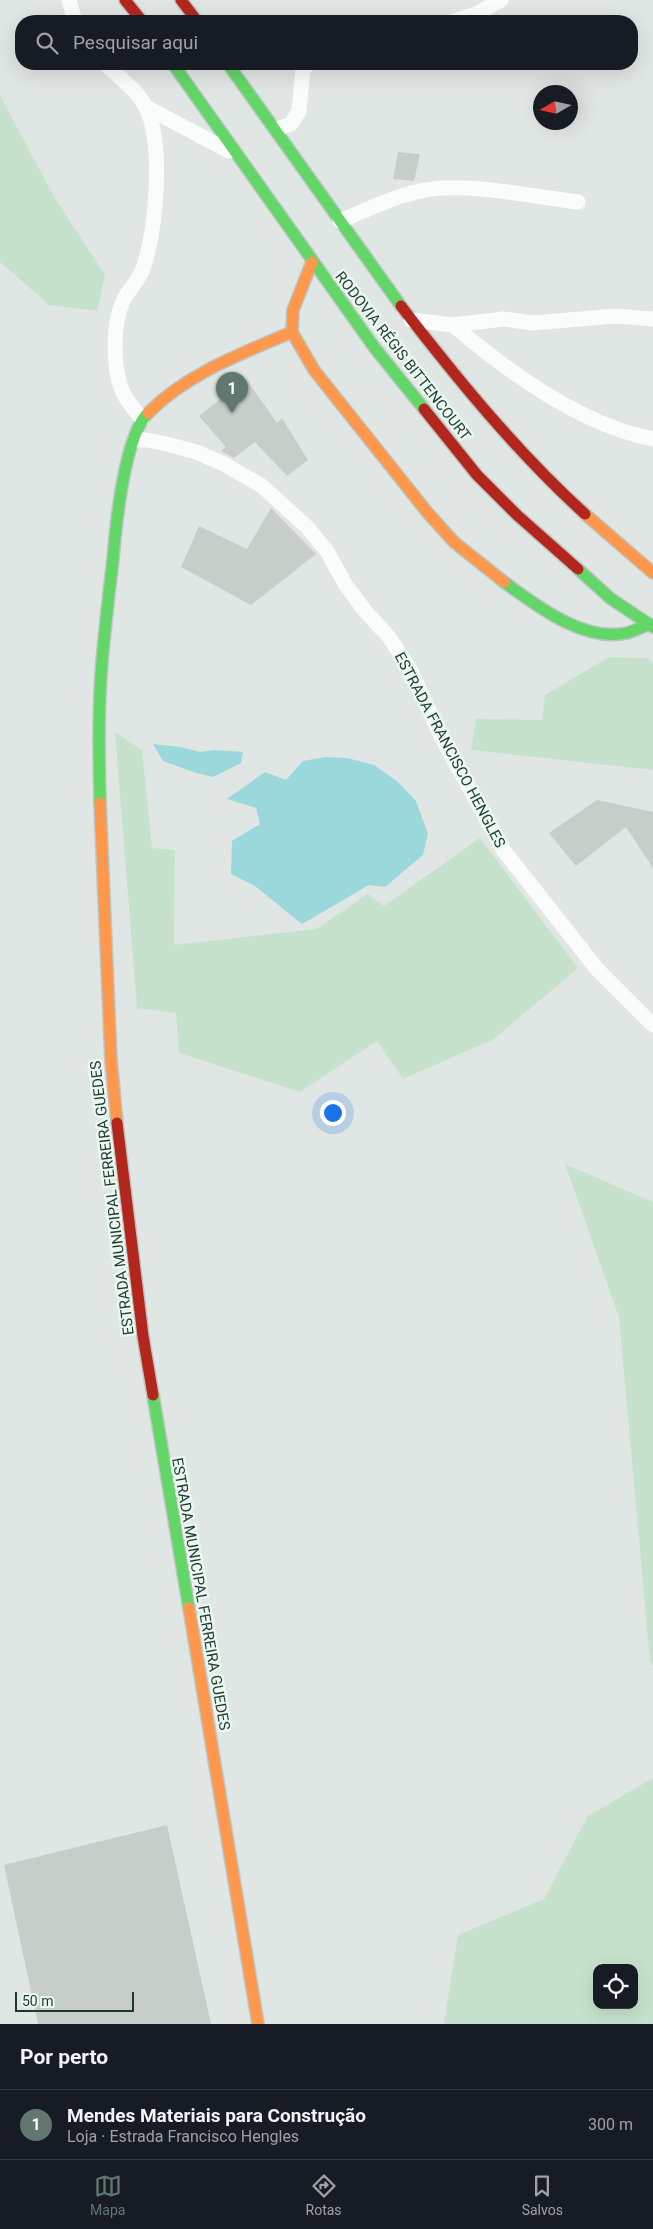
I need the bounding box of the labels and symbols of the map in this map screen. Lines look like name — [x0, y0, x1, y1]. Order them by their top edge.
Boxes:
north arrow — [533, 85, 578, 130]
street label: RODOVIA RÉGIS BITTENCOURT — [331, 268, 475, 444]
pin: 1 — [216, 372, 248, 413]
street label: ESTRADA FRANCISCO HENGLES — [391, 649, 509, 851]
street label: ESTRADA MUNICIPAL FERREIRA GUEDES — [86, 1060, 138, 1336]
your location — [320, 1100, 346, 1126]
street label: ESTRADA MUNICIPAL FERREIRA GUEDES — [168, 1456, 234, 1732]
scale bar — [15, 1989, 134, 2012]

